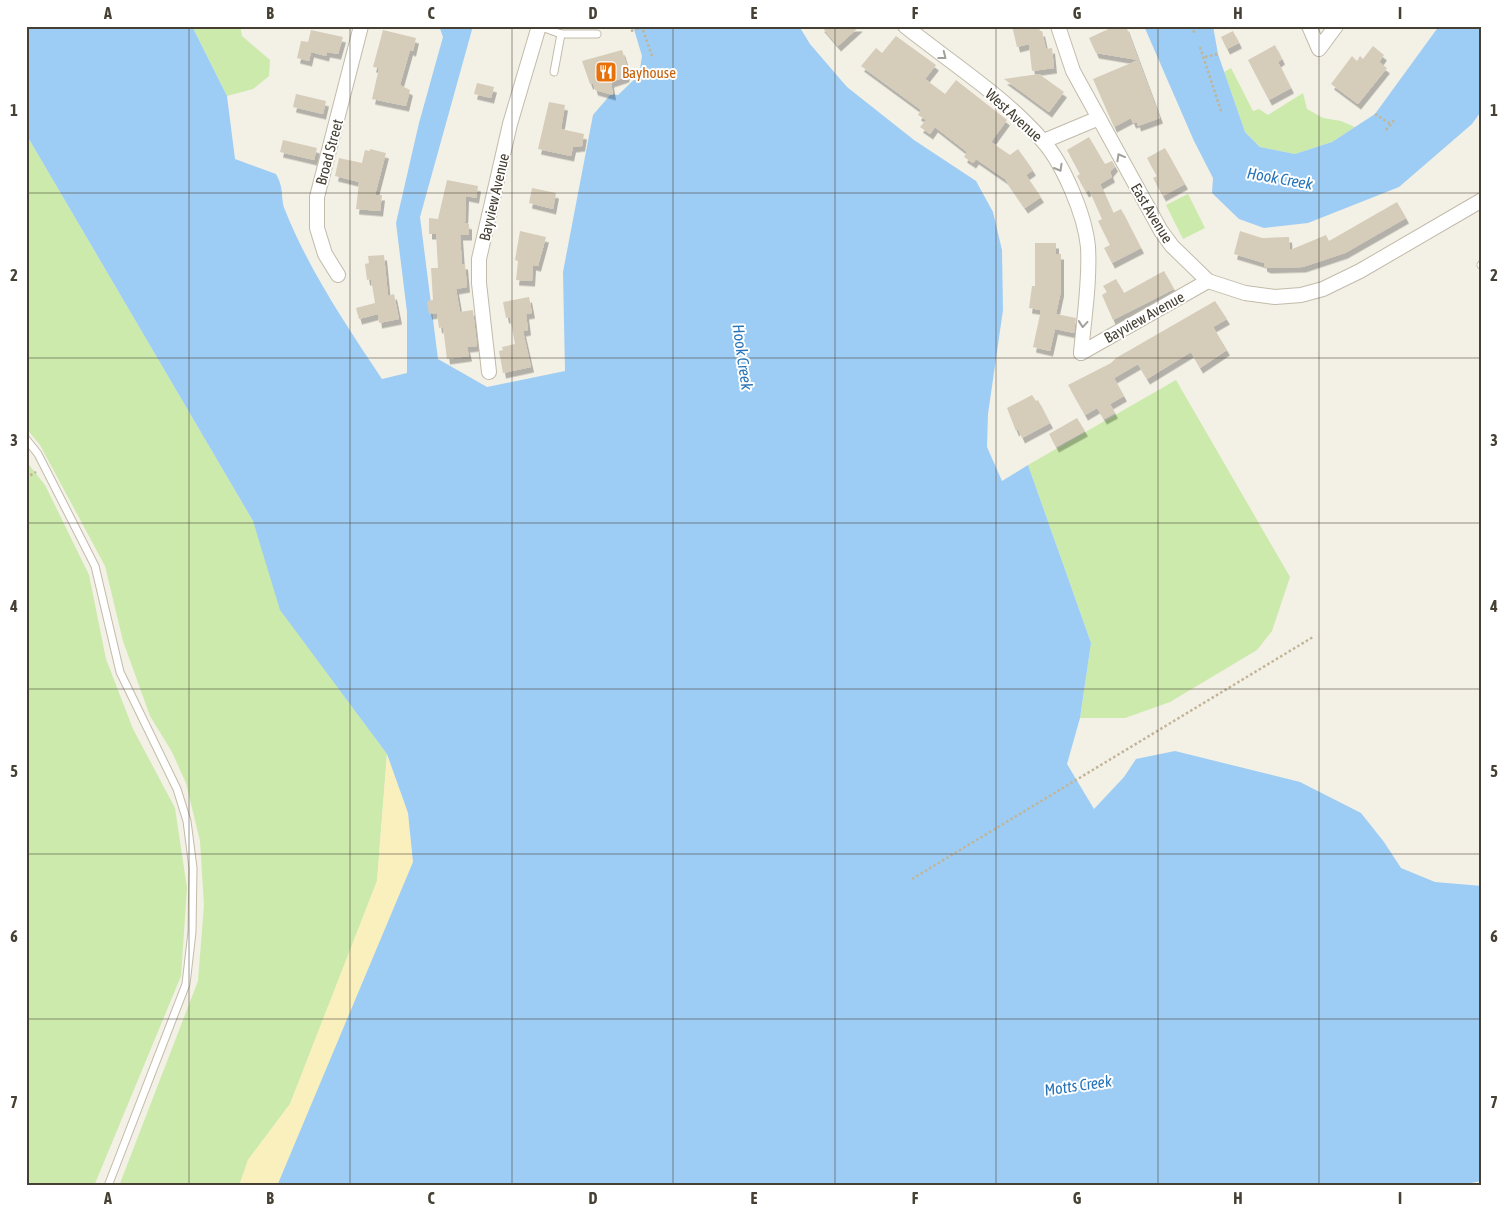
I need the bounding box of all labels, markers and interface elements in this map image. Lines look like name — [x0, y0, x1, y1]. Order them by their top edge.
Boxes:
text: A — [103, 4, 112, 22]
text: B — [266, 4, 274, 22]
text: C — [427, 4, 435, 22]
text: D — [589, 4, 598, 22]
text: E — [751, 4, 758, 22]
text: F — [912, 4, 919, 22]
text: G — [1073, 4, 1082, 22]
text: H — [1233, 4, 1243, 22]
text: I — [1398, 4, 1402, 22]
one-way arrow — [938, 51, 947, 60]
restaurant icon: Bayhouse — [594, 60, 618, 84]
place label: Bayhouse — [622, 64, 676, 81]
street label: West Avenue — [982, 85, 1046, 145]
text: 1 — [10, 101, 18, 119]
text: 1 — [1490, 101, 1498, 119]
street label: Broad Street — [312, 117, 346, 187]
street label: Bayview Avenue — [476, 152, 512, 242]
one-way arrow — [1116, 153, 1126, 162]
one-way arrow — [1053, 162, 1063, 171]
water label: Hook Creek — [1246, 163, 1315, 193]
street label: East Avenue — [1128, 180, 1177, 246]
text: 2 — [10, 266, 18, 284]
text: 2 — [1490, 266, 1498, 284]
street label: Bayview Avenue — [1101, 288, 1187, 346]
one-way arrow — [1078, 321, 1089, 329]
water label: Hook Creek — [729, 323, 757, 392]
text: 3 — [10, 431, 18, 449]
text: 3 — [1490, 431, 1498, 449]
text: 4 — [9, 597, 18, 615]
text: 4 — [1489, 597, 1498, 615]
text: 5 — [10, 762, 18, 780]
text: 5 — [1490, 762, 1498, 780]
text: 6 — [10, 927, 18, 945]
text: 6 — [1490, 927, 1498, 945]
water label: Motts Creek — [1043, 1071, 1114, 1099]
text: 7 — [10, 1093, 18, 1111]
text: 7 — [1490, 1093, 1498, 1111]
text: A — [103, 1189, 112, 1207]
text: B — [266, 1189, 274, 1207]
text: C — [427, 1189, 435, 1207]
text: D — [589, 1189, 598, 1207]
text: E — [751, 1189, 758, 1207]
text: F — [912, 1189, 919, 1207]
text: G — [1073, 1189, 1082, 1207]
text: H — [1233, 1189, 1243, 1207]
text: I — [1398, 1189, 1402, 1207]

